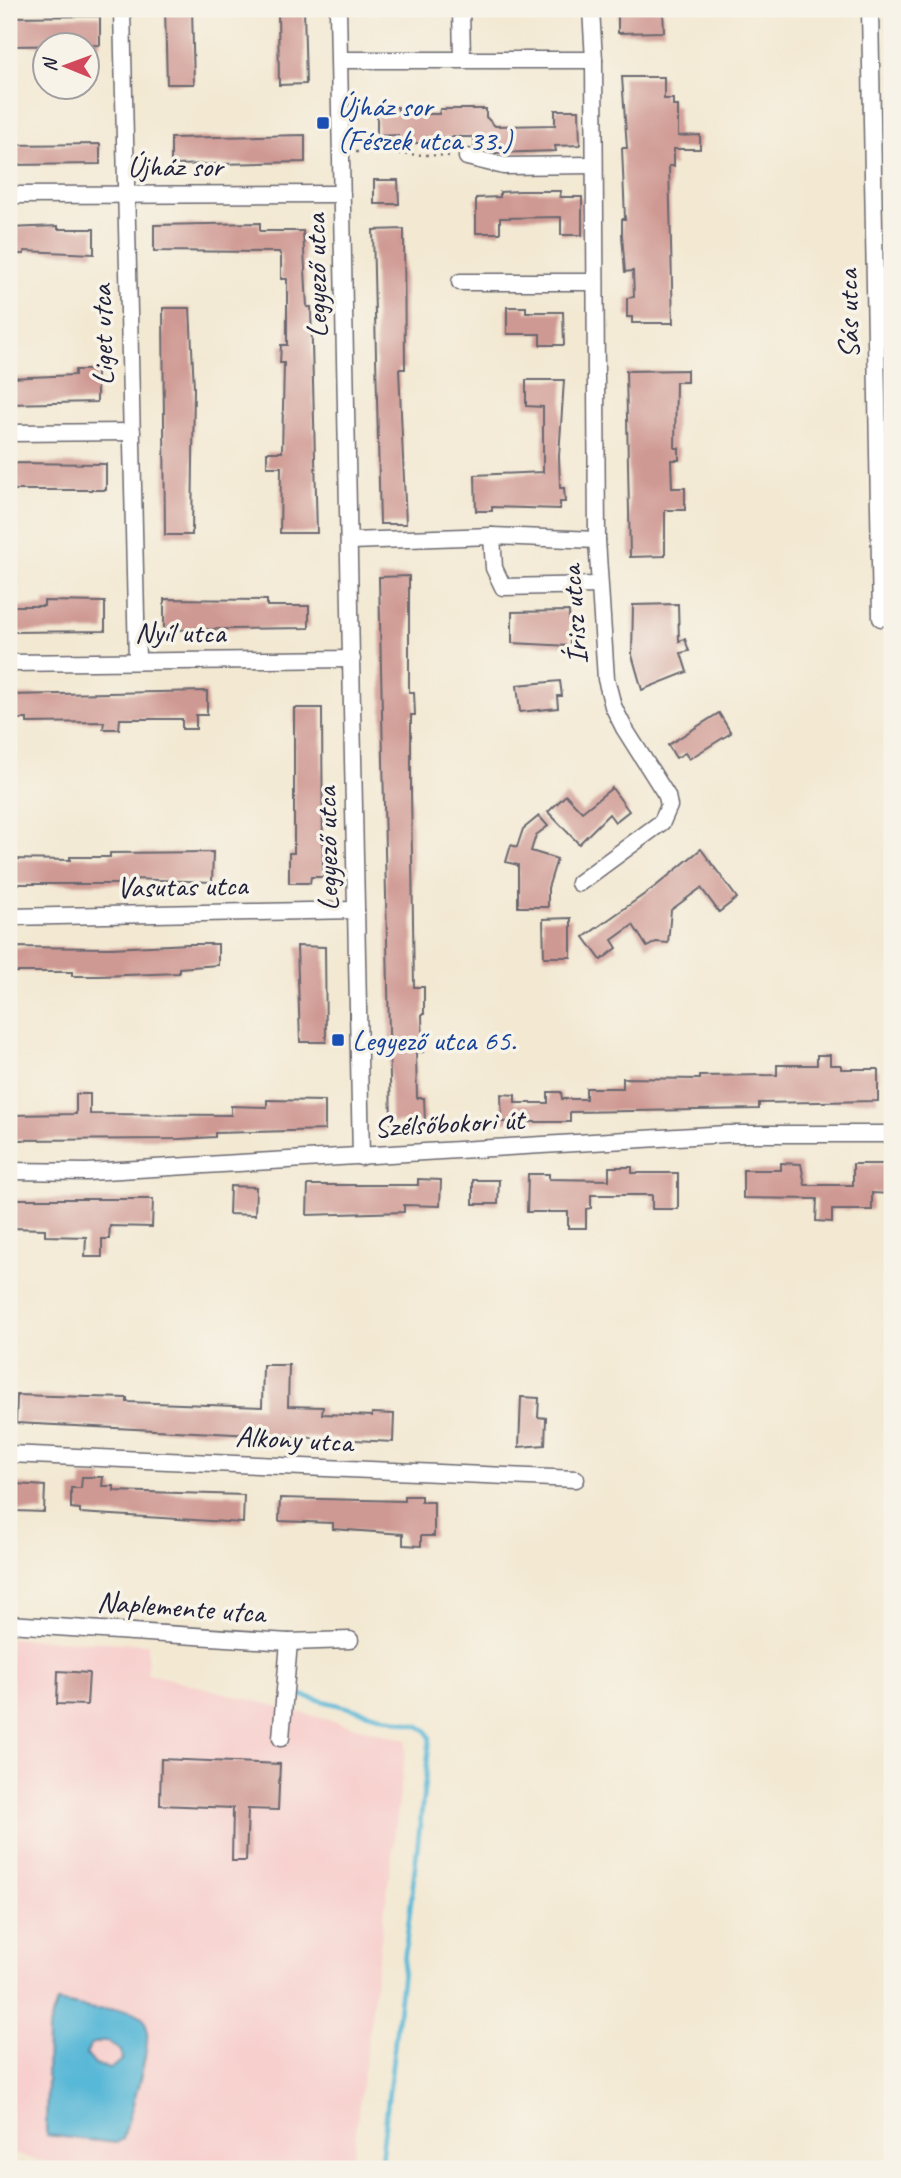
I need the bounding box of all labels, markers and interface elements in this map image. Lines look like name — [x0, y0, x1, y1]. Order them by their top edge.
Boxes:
north arrow — [32, 32, 102, 102]
text: N — [38, 56, 62, 72]
place label: Újház sor (Fészek utca 33.) — [337, 87, 514, 159]
marker: Újház sor (Fészek utca 33.) — [315, 115, 331, 131]
street label: Újház sor — [127, 147, 225, 185]
street label: Legyező utca — [296, 212, 336, 338]
street label: Sás utca — [828, 267, 868, 359]
street label: Liget utca — [82, 282, 122, 386]
street label: Írisz utca — [551, 561, 596, 666]
street label: Nyíl utca — [135, 613, 227, 651]
street label: Legyező utca — [307, 785, 347, 911]
street label: Vasutas utca — [116, 866, 250, 906]
place label: Legyező utca 65. — [352, 1021, 516, 1059]
marker: Legyező utca 65. — [330, 1032, 346, 1048]
street label: Szélsőbokori út — [373, 1100, 528, 1146]
street label: Alkony utca — [234, 1417, 356, 1461]
street label: Naplemente utca — [96, 1582, 269, 1632]

